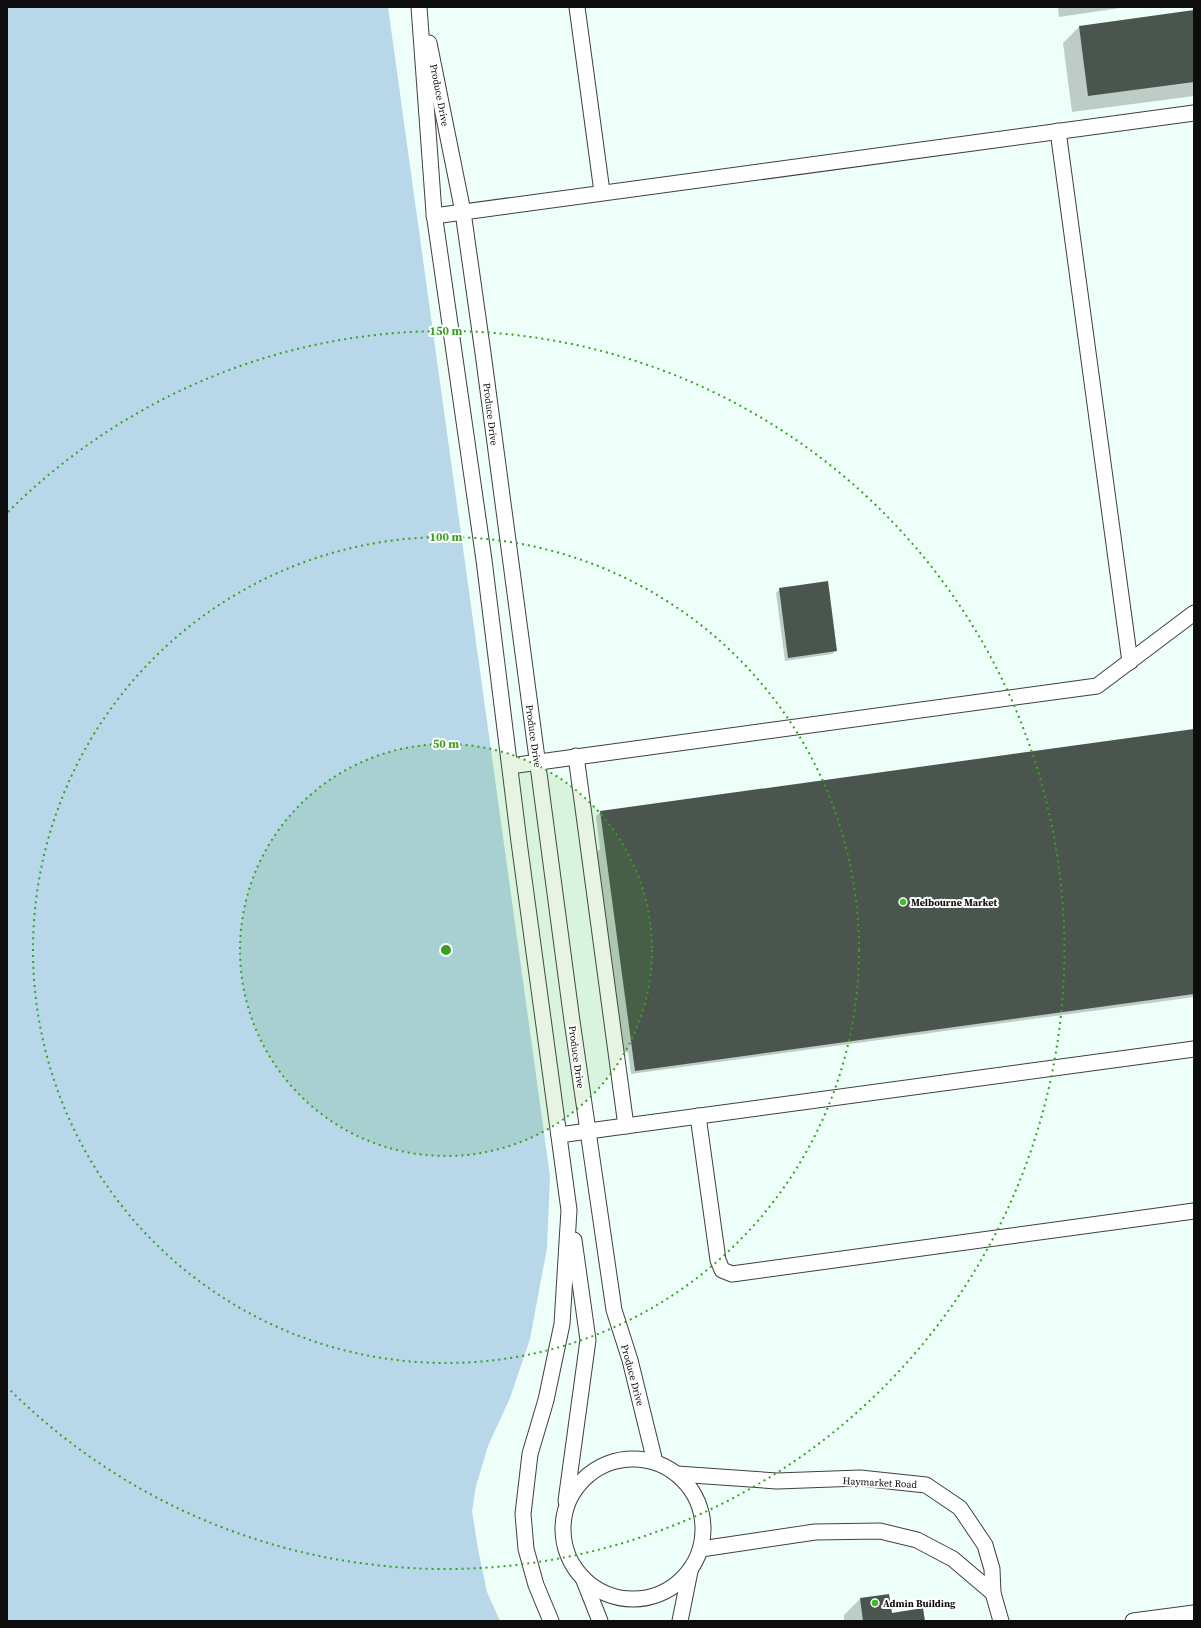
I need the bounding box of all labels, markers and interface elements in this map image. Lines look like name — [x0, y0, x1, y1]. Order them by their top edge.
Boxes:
street label: Produce Drive — [427, 63, 452, 127]
text: 150 m — [430, 323, 463, 339]
street label: Produce Drive — [480, 382, 501, 446]
text: 100 m — [430, 529, 463, 545]
street label: Produce Drive — [523, 704, 544, 768]
text: 50 m — [433, 736, 459, 752]
place label: Melbourne Market — [911, 896, 997, 909]
marker: Melbourne Market — [898, 897, 908, 907]
centre of rings — [439, 943, 453, 957]
street label: Produce Drive — [566, 1025, 587, 1089]
street label: Produce Drive — [618, 1343, 647, 1407]
street label: Haymarket Road — [842, 1474, 918, 1491]
place label: Admin Building — [883, 1597, 956, 1610]
marker: Admin Building — [870, 1598, 880, 1608]

